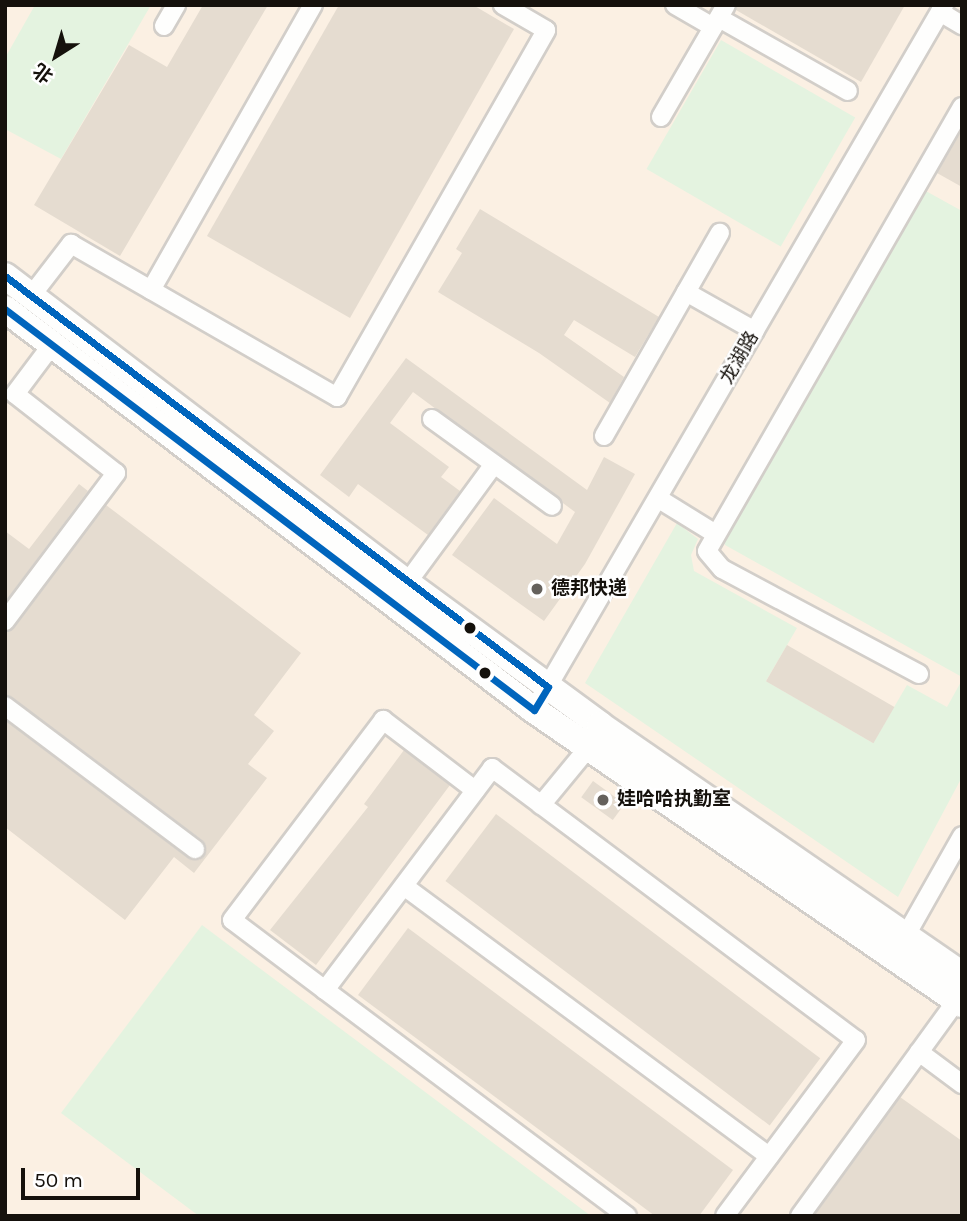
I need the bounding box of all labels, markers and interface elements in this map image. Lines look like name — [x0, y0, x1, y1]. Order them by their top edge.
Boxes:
north arrow — [21, 21, 91, 91]
text: 北 — [29, 58, 58, 87]
street label: 龙湖路 — [716, 328, 764, 388]
place label: 德邦快递 — [551, 578, 627, 600]
marker: 德邦快递 — [529, 581, 545, 597]
unlabelled marker — [463, 621, 477, 635]
unlabelled marker — [478, 666, 492, 680]
place label: 娃哈哈执勤室 — [617, 789, 731, 811]
marker: 娃哈哈执勤室 — [595, 792, 611, 808]
scale bar — [24, 1154, 144, 1198]
text: 50 m — [34, 1168, 83, 1192]

